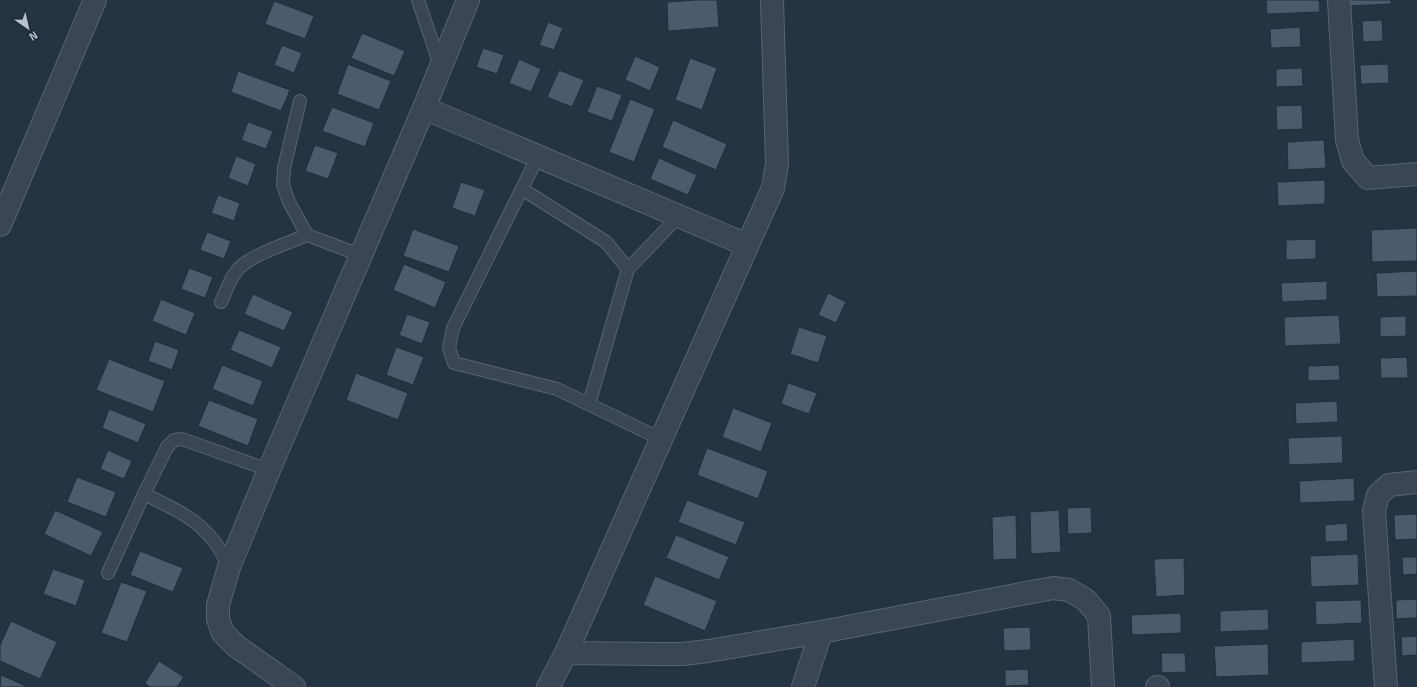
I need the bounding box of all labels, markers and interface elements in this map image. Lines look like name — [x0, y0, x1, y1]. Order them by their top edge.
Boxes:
north arrow — [8, 8, 48, 48]
text: N — [26, 28, 41, 45]

